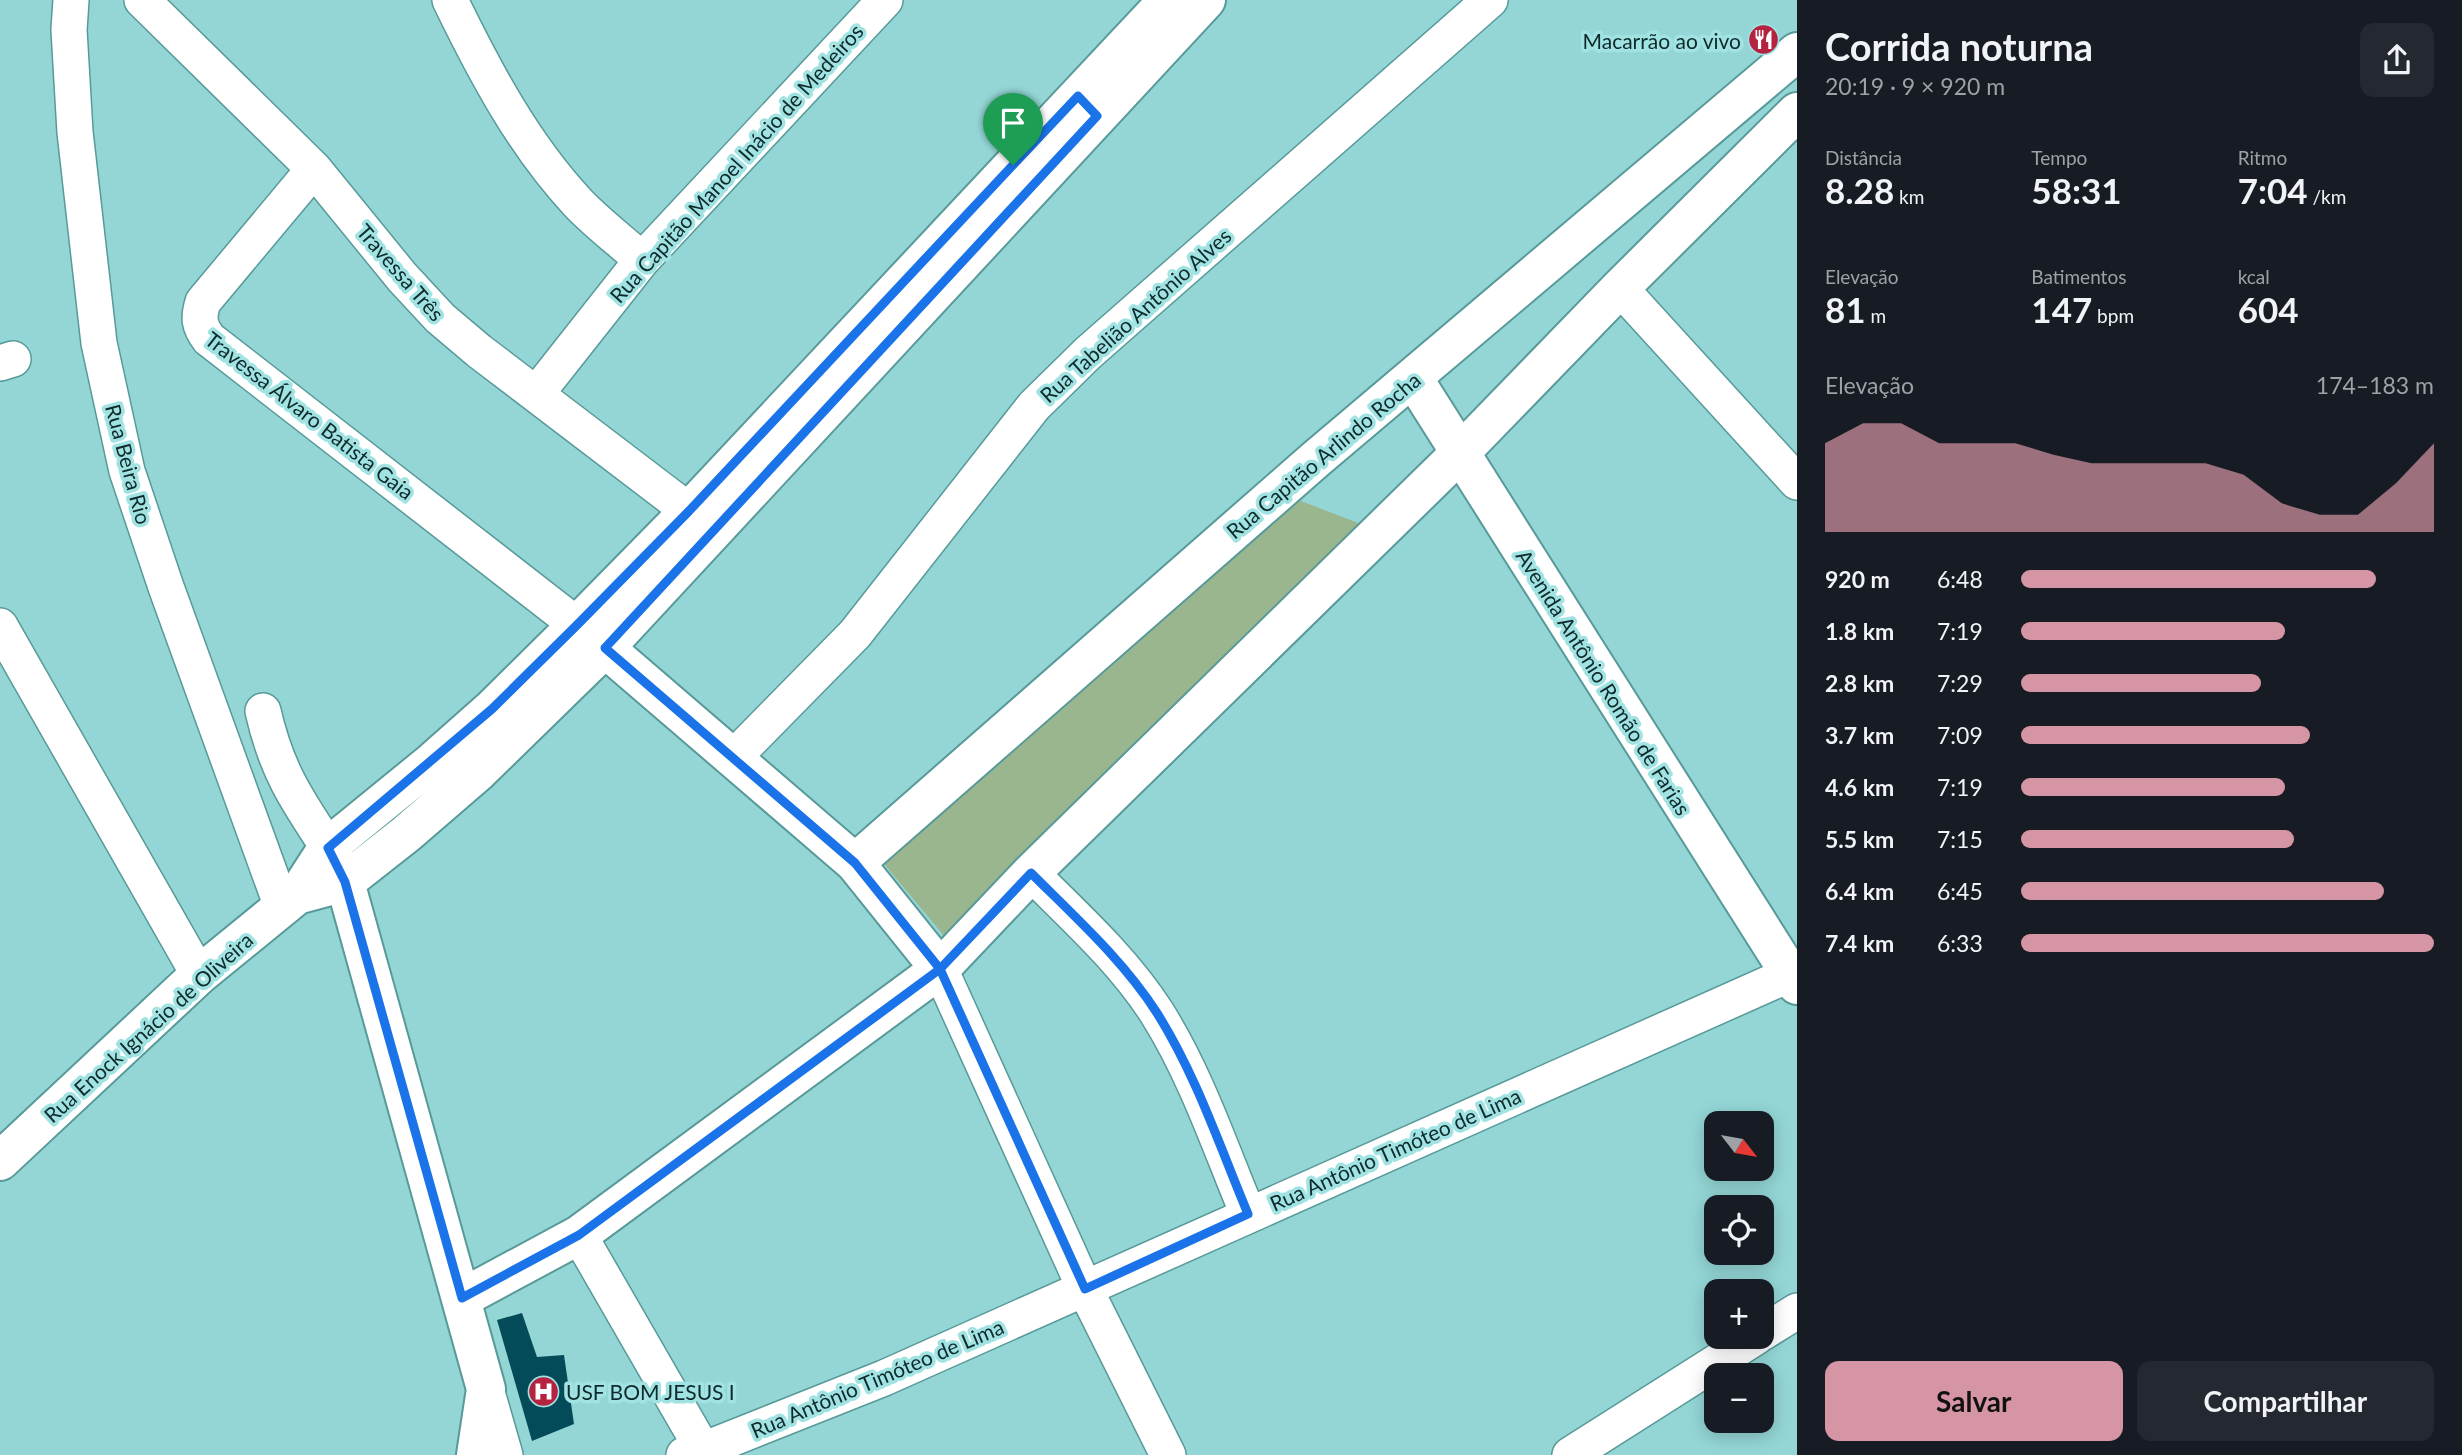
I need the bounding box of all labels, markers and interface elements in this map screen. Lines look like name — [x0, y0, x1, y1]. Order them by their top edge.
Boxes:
street label: Rua Capitão Manoel Inácio de Medeiros — [604, 19, 868, 307]
restaurant icon: Macarrão ao vivo — [1747, 23, 1781, 57]
text: Corrida noturna — [1825, 23, 2093, 69]
button: share — [2360, 23, 2434, 97]
place label: Macarrão ao vivo — [1583, 28, 1741, 53]
text: 20:19 · 9 × 920 m — [1825, 72, 2005, 100]
pin — [983, 93, 1043, 165]
icon: arrive — [994, 104, 1032, 142]
text: Distância — [1825, 146, 1902, 169]
text: Tempo — [2031, 146, 2087, 169]
text: Ritmo — [2238, 146, 2287, 169]
text: 8.28 — [1825, 169, 1894, 211]
text: 58:31 — [2031, 169, 2122, 211]
text: 7:04 — [2238, 169, 2308, 211]
text: km — [1894, 185, 1924, 208]
text: /km — [2308, 185, 2346, 208]
street label: Travessa Três — [352, 218, 450, 326]
street label: Rua Tabelião Antônio Alves — [1034, 223, 1236, 407]
text: Elevação — [1825, 265, 1899, 288]
text: Batimentos — [2031, 265, 2126, 288]
text: kcal — [2238, 265, 2270, 288]
text: 81 — [1825, 288, 1866, 330]
text: 147 — [2031, 288, 2092, 330]
text: 604 — [2238, 288, 2299, 330]
text: m — [1866, 304, 1886, 327]
text: bpm — [2092, 304, 2134, 327]
street label: Travessa Álvaro Batista Gaia — [201, 326, 419, 504]
street label: Rua Capitão Arlindo Rocha — [1221, 367, 1425, 543]
text: Elevação — [1825, 371, 1914, 399]
text: 174–183 m — [2316, 371, 2434, 399]
street label: Rua Beira Rio — [101, 401, 157, 527]
street label: Avenida Antônio Romão de Farias — [1512, 545, 1696, 819]
text: 920 m — [1825, 565, 1890, 593]
text: 6:48 — [1937, 565, 1983, 593]
text: 1.8 km — [1825, 617, 1894, 645]
text: 7:19 — [1937, 617, 1983, 645]
text: 2.8 km — [1825, 669, 1894, 697]
text: 7:29 — [1937, 669, 1983, 697]
text: 3.7 km — [1825, 721, 1894, 749]
text: 7:09 — [1937, 721, 1983, 749]
text: 4.6 km — [1825, 773, 1894, 801]
text: 7:19 — [1937, 773, 1983, 801]
text: 5.5 km — [1825, 825, 1894, 853]
text: 7:15 — [1937, 825, 1983, 853]
text: 6.4 km — [1825, 877, 1894, 905]
text: 6:45 — [1937, 877, 1983, 905]
street label: Rua Enock Ignácio de Oliveira — [39, 927, 257, 1127]
text: 7.4 km — [1825, 929, 1894, 957]
text: 6:33 — [1937, 929, 1983, 957]
street label: Rua Antônio Timóteo de Lima — [1266, 1082, 1524, 1216]
north arrow — [1704, 1111, 1774, 1181]
map controls — [1704, 1111, 1774, 1433]
button: locate — [1704, 1195, 1774, 1265]
button: + — [1704, 1279, 1774, 1349]
street label: Rua Antônio Timóteo de Lima — [747, 1313, 1007, 1443]
button: Salvar — [1825, 1361, 2123, 1441]
button: Compartilhar — [2137, 1361, 2434, 1441]
button: − — [1704, 1363, 1774, 1433]
hospital icon: USF BOM JESUS I — [526, 1374, 560, 1408]
place label: USF BOM JESUS I — [566, 1379, 735, 1404]

